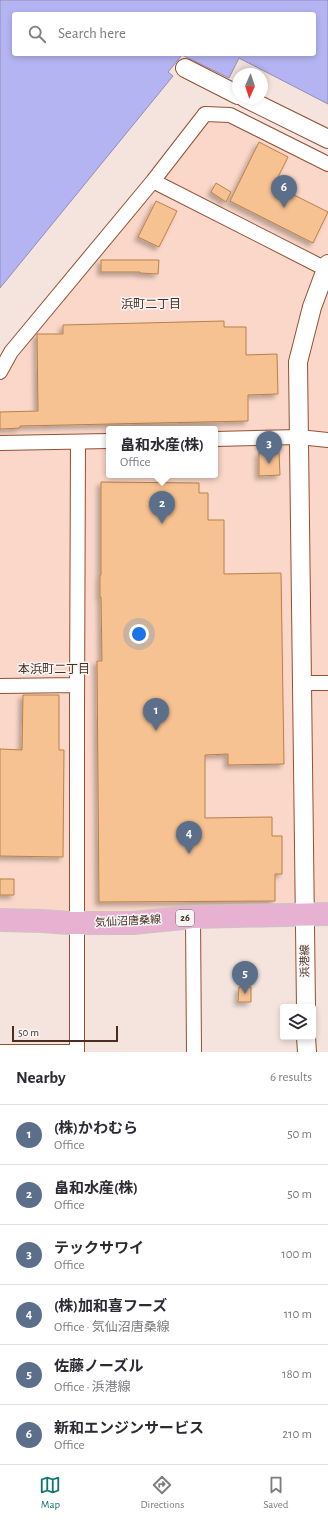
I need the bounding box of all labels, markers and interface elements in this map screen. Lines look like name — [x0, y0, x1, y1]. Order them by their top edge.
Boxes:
search box — [12, 12, 316, 56]
icon: search — [26, 23, 48, 45]
text: Search here — [58, 26, 126, 41]
north arrow — [232, 68, 268, 104]
pin: 6 — [271, 175, 297, 208]
district label: 浜町二丁目 — [121, 297, 181, 310]
popup — [106, 426, 218, 478]
pin: 3 — [256, 431, 282, 464]
text: 畠和水産(株) — [120, 438, 204, 453]
text: Office — [120, 456, 150, 469]
pin: 2 — [149, 491, 175, 524]
your location — [129, 624, 149, 644]
district label: 本浜町二丁目 — [18, 662, 90, 675]
pin: 1 — [143, 698, 169, 731]
pin: 4 — [176, 821, 202, 854]
road number: 26 — [176, 910, 194, 926]
street label: 気仙沼唐桑線 — [95, 913, 161, 928]
street label: 浜港線 — [298, 944, 311, 978]
pin: 5 — [232, 961, 258, 994]
map controls — [280, 1004, 316, 1040]
button: layers — [280, 1004, 316, 1040]
scale bar — [12, 1024, 118, 1043]
text: 50 m — [18, 1027, 39, 1038]
text: Nearby — [16, 1069, 66, 1086]
text: 6 results — [270, 1071, 312, 1084]
text: (株)かわむら — [54, 1121, 138, 1136]
text: 1 — [27, 1128, 31, 1141]
text: 50 m — [287, 1128, 312, 1141]
text: Office — [54, 1139, 84, 1152]
text: 畠和水産(株) — [54, 1181, 138, 1196]
text: 2 — [26, 1188, 32, 1201]
text: 50 m — [287, 1188, 312, 1201]
text: Office — [54, 1199, 84, 1212]
text: テックサワイ — [54, 1241, 144, 1256]
text: 3 — [26, 1248, 32, 1261]
text: 100 m — [281, 1248, 312, 1261]
text: Office — [54, 1259, 84, 1272]
text: (株)加和喜フーズ — [54, 1299, 167, 1314]
text: 4 — [26, 1308, 32, 1321]
text: 110 m — [284, 1308, 312, 1321]
text: Office · 気仙沼唐桑線 — [54, 1321, 170, 1334]
text: 佐藤ノーズル — [54, 1359, 143, 1374]
text: 5 — [26, 1368, 32, 1381]
text: 180 m — [282, 1368, 312, 1381]
text: Office · 浜港線 — [54, 1381, 131, 1394]
text: 新和エンジンサービス — [54, 1421, 204, 1436]
text: 6 — [26, 1428, 32, 1441]
text: 210 m — [282, 1428, 312, 1441]
text: Office — [54, 1439, 84, 1452]
tab: Map — [39, 1474, 61, 1511]
tab: Directions — [140, 1474, 184, 1511]
tab: Saved — [263, 1474, 288, 1511]

